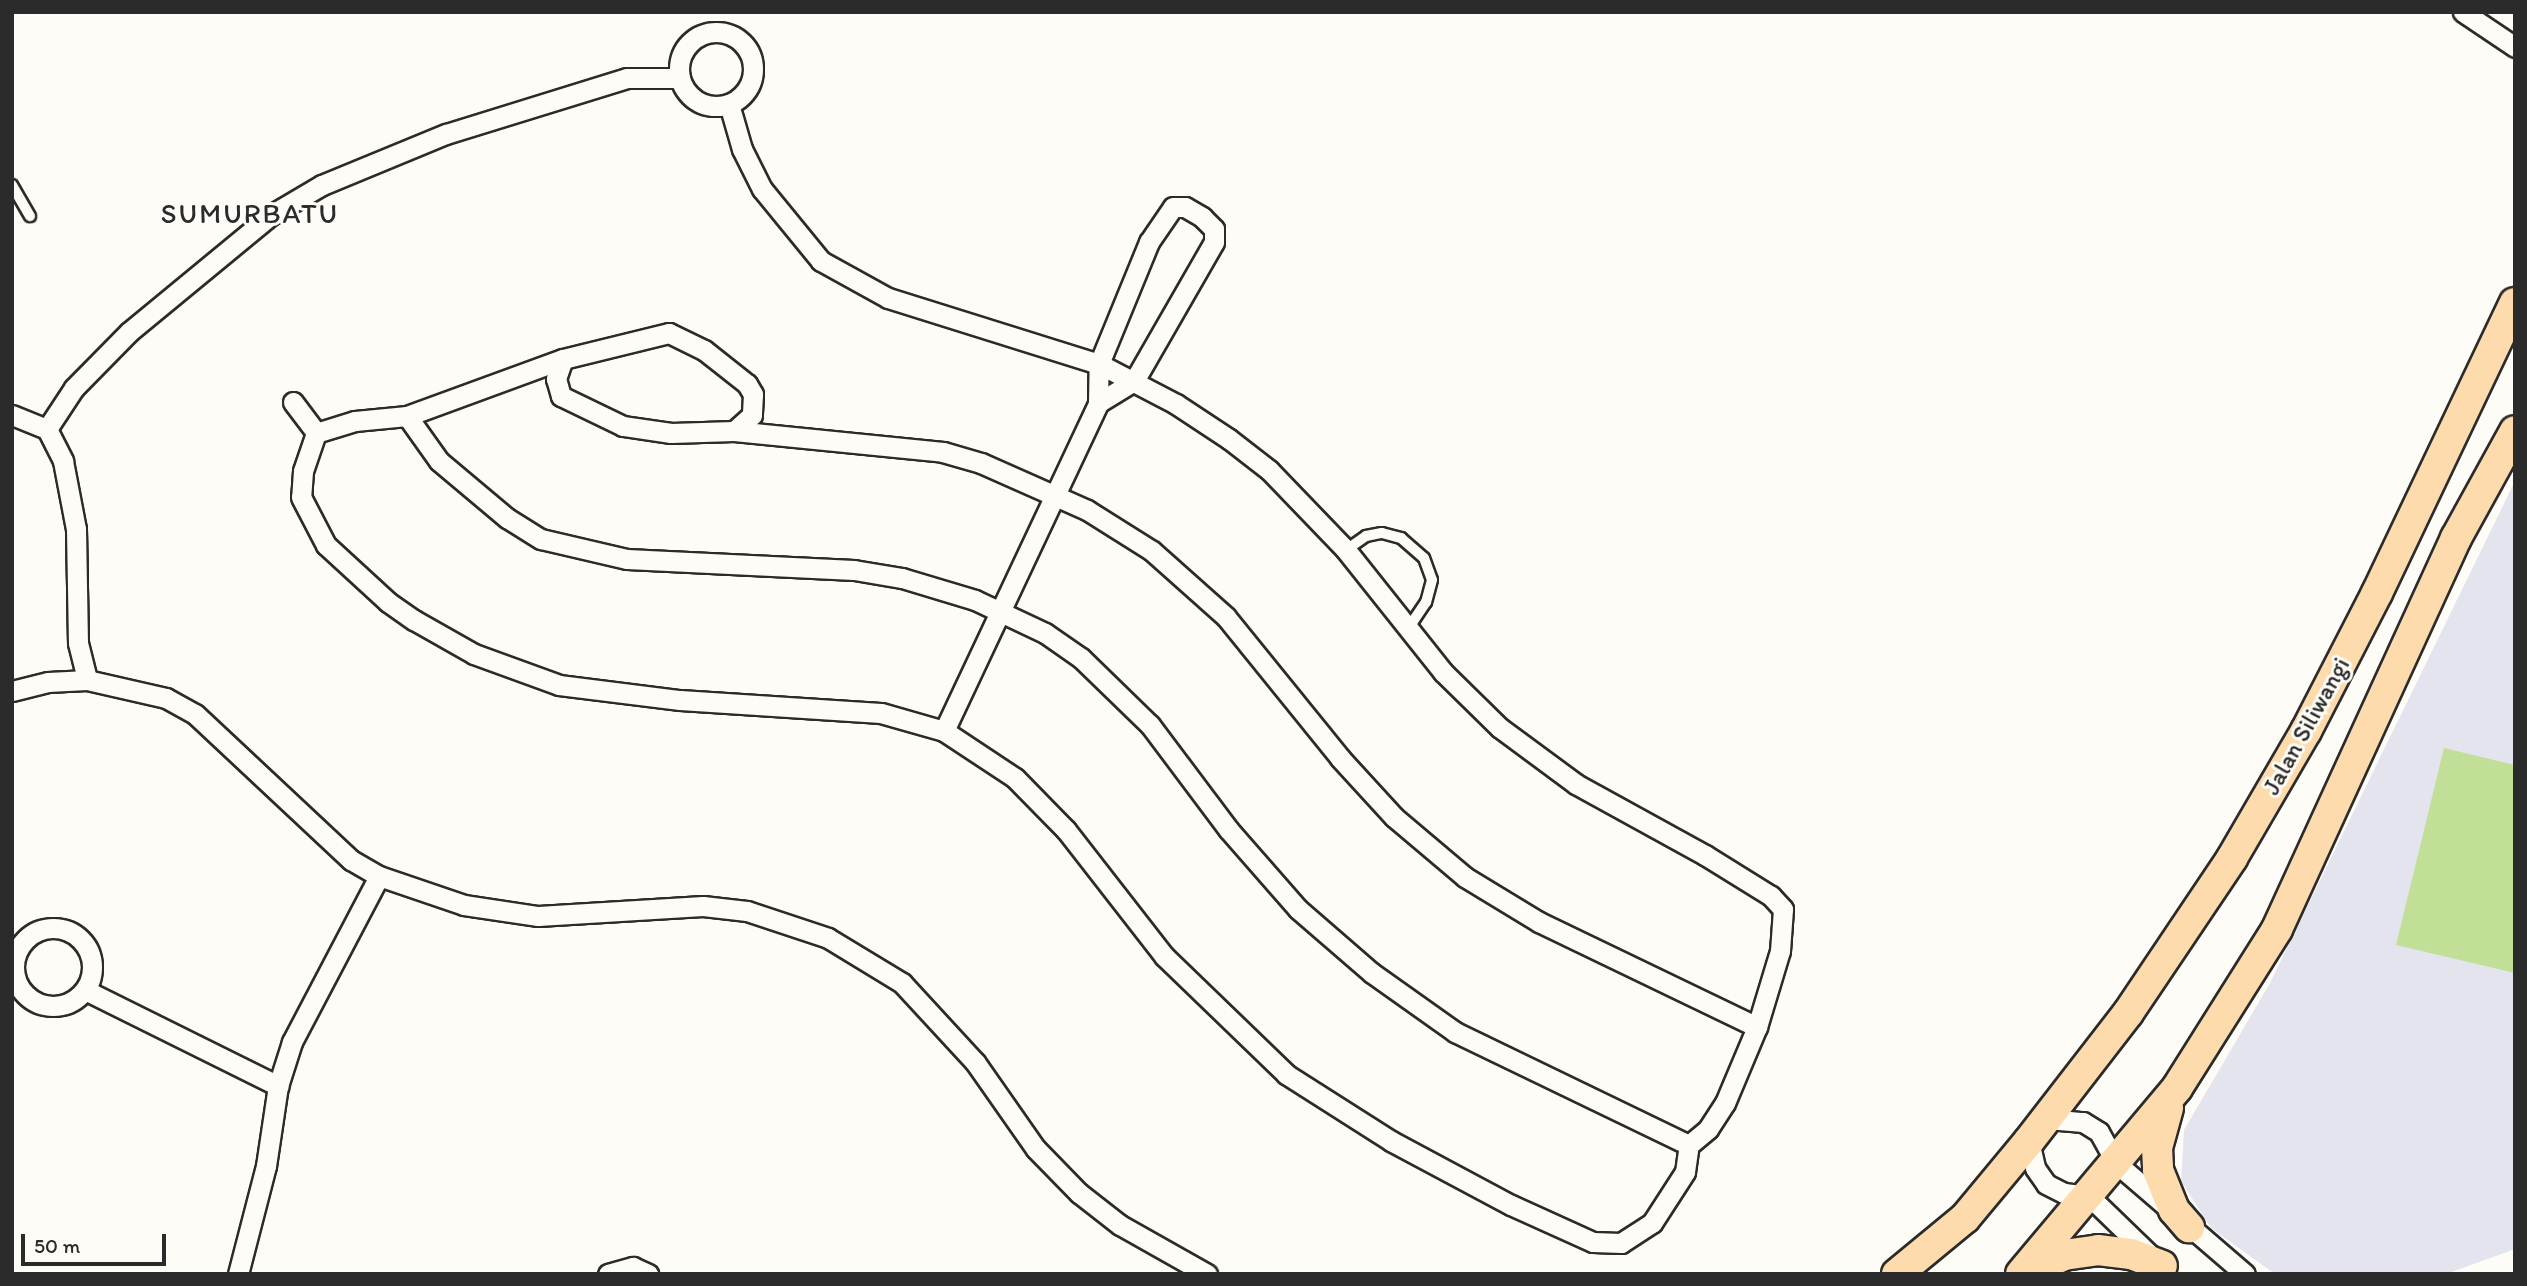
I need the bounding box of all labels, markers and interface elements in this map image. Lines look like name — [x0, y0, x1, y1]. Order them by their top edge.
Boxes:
district label: SUMURBATU — [161, 196, 339, 230]
street label: Jalan Siliwangi — [2256, 652, 2356, 800]
scale bar — [24, 1220, 170, 1264]
text: 50 m — [34, 1233, 80, 1258]

